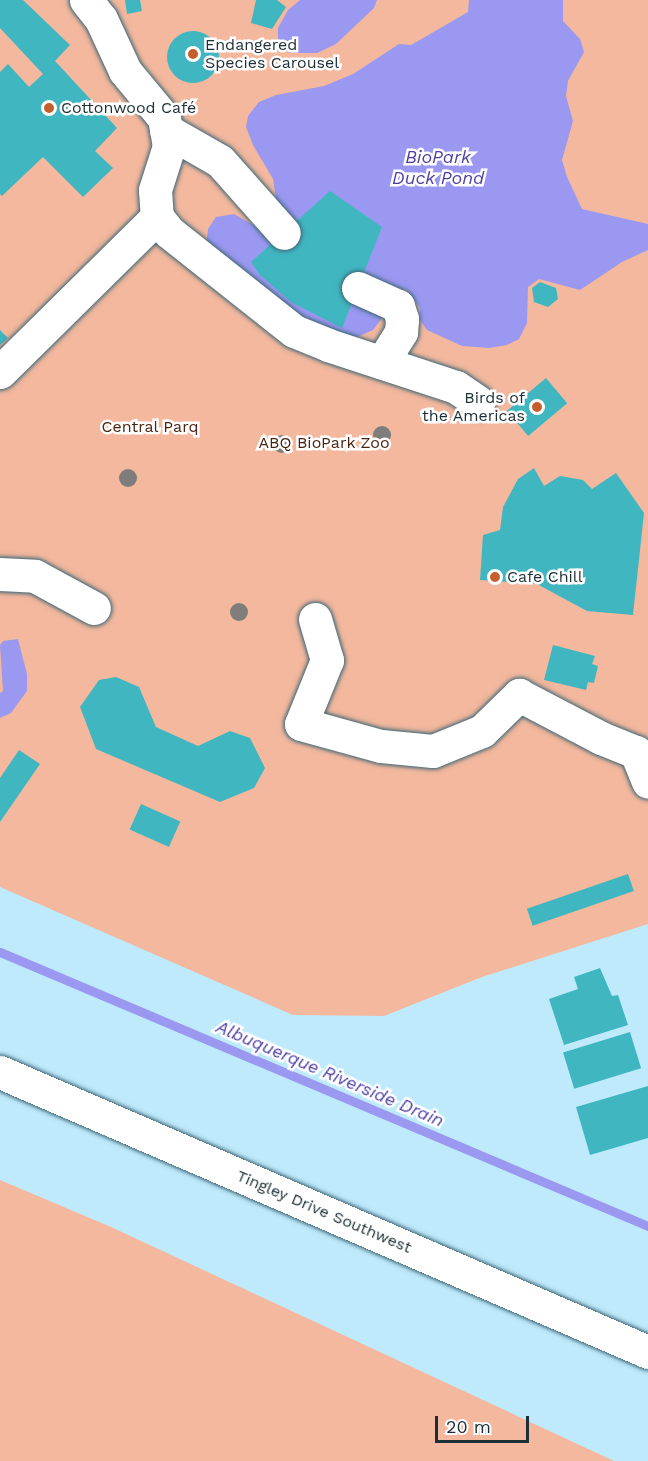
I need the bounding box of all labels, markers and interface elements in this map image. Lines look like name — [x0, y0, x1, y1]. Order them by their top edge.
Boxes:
place label: Endangered Species Carousel — [205, 35, 339, 73]
marker: Endangered Species Carousel — [186, 47, 200, 61]
place label: Cottonwood Café — [61, 98, 196, 118]
marker: Cottonwood Café — [42, 101, 56, 115]
water label: BioPark Duck Pond — [392, 147, 484, 190]
place label: Birds of the Americas — [421, 388, 525, 426]
marker: Birds of the Americas — [530, 400, 544, 414]
park label: Central Parq — [101, 417, 199, 437]
park label: ABQ BioPark Zoo — [258, 433, 390, 453]
place label: Cafe Chill — [507, 567, 583, 587]
marker: Cafe Chill — [488, 570, 502, 584]
water label: Albuquerque Riverside Drain — [213, 1016, 447, 1132]
street label: Tingley Drive Southwest — [234, 1166, 414, 1258]
scale bar — [438, 1404, 532, 1442]
text: 20 m — [446, 1416, 491, 1437]

